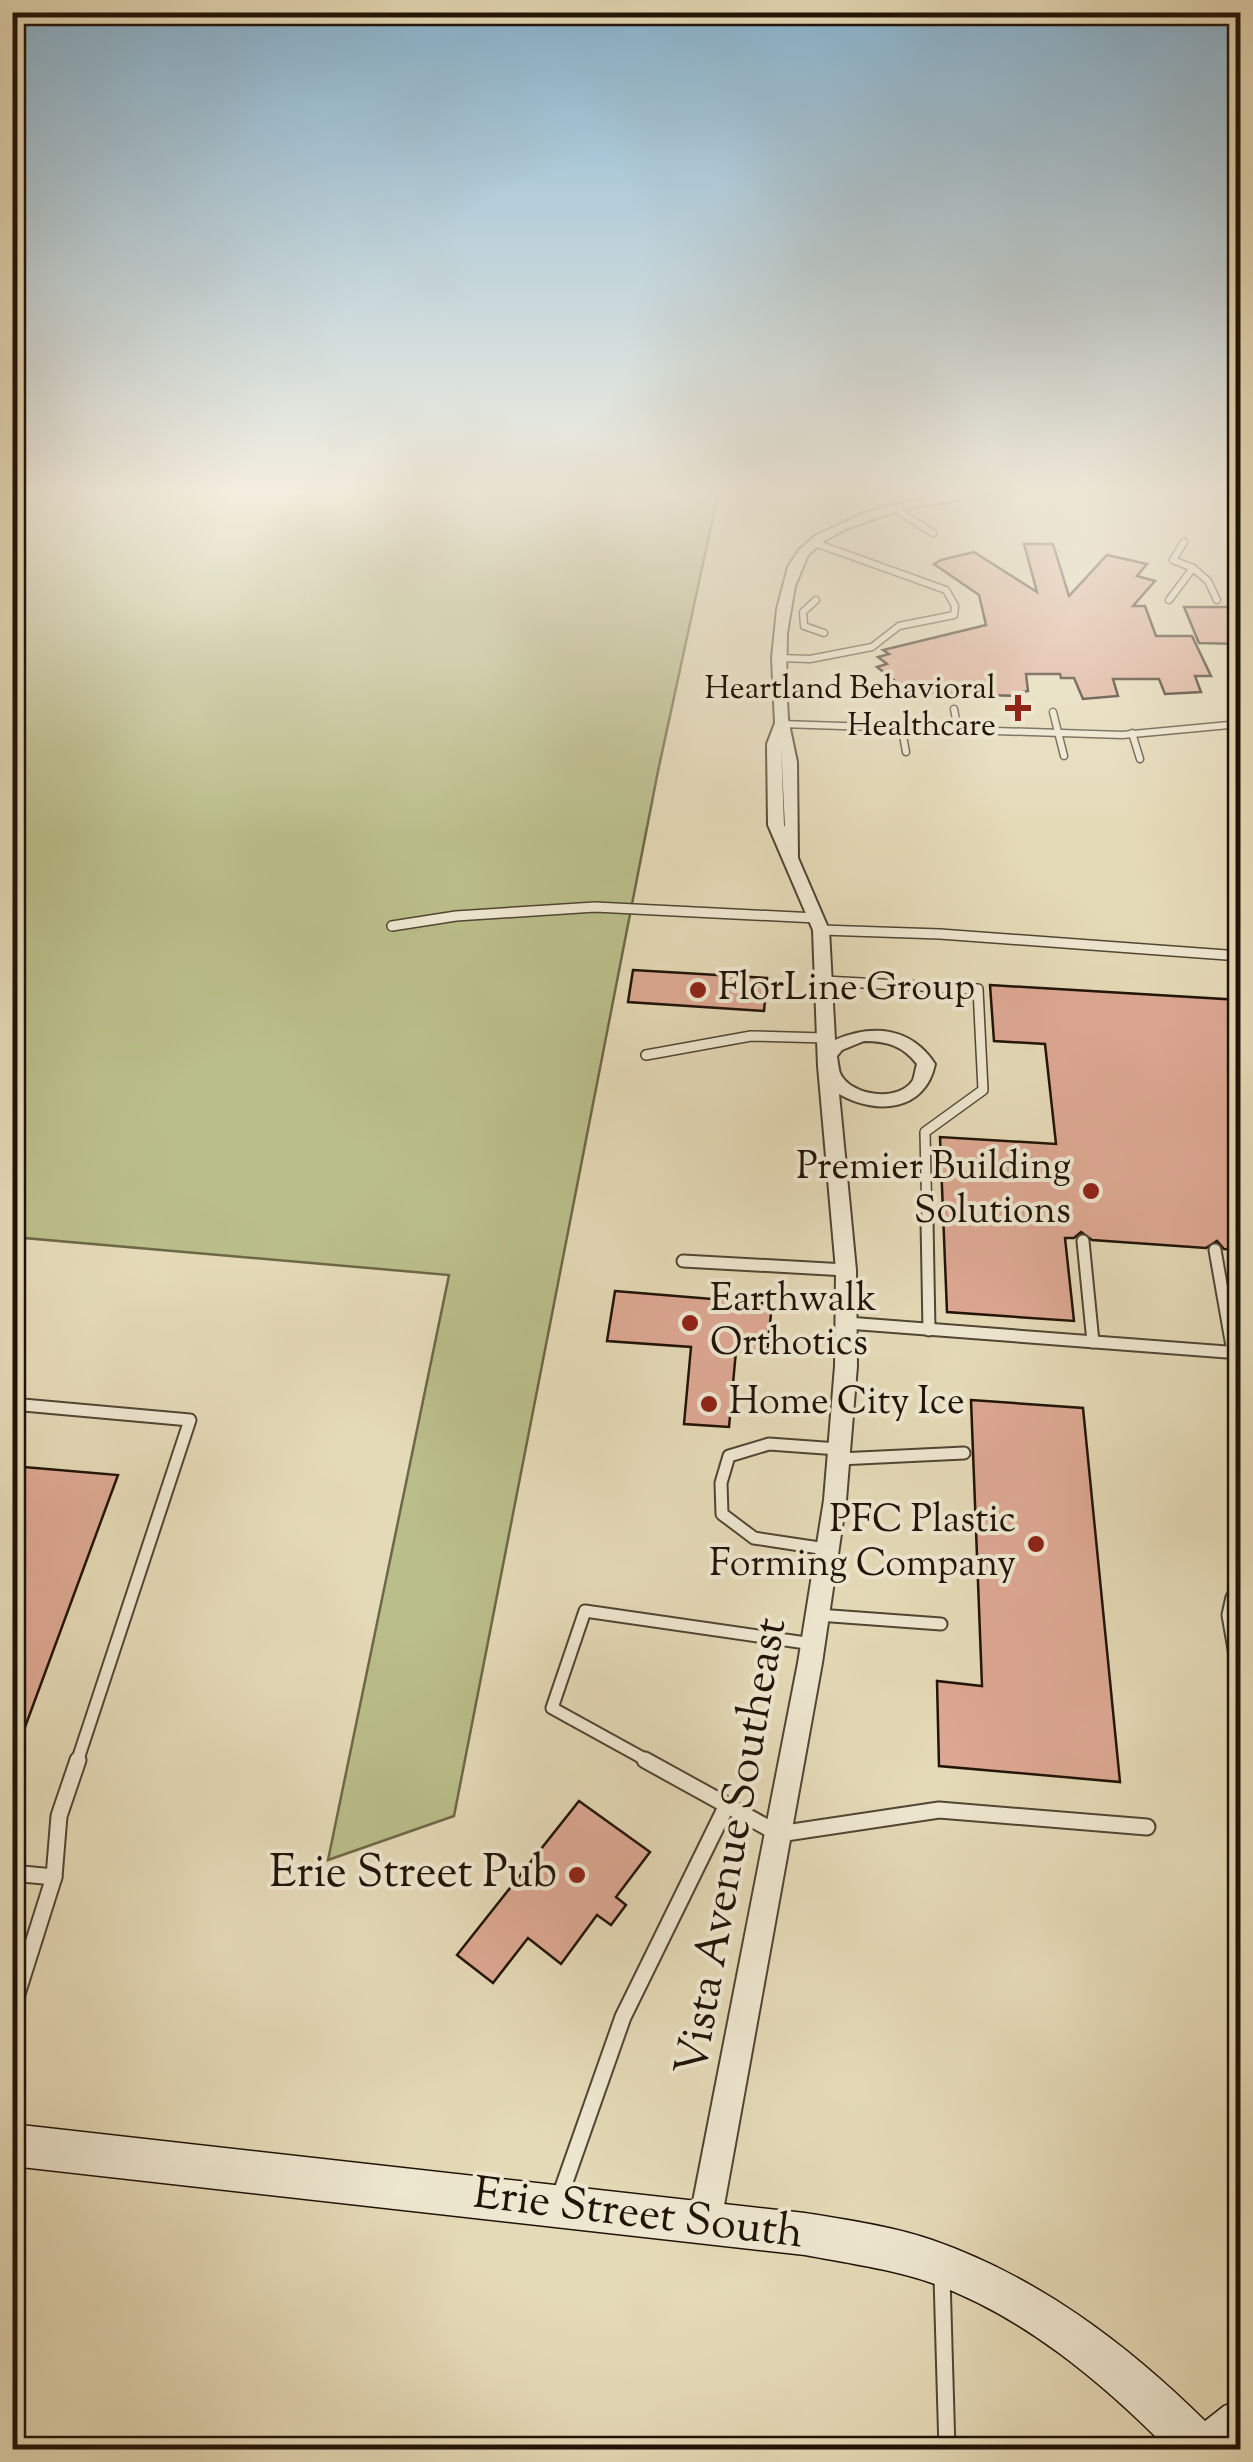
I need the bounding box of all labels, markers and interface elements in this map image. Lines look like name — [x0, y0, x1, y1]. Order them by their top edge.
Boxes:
place label: Heartland Behavioral Healthcare — [705, 667, 996, 750]
marker: Heartland Behavioral Healthcare — [1005, 695, 1031, 721]
place label: FlorLine Group — [718, 963, 975, 1017]
marker: FlorLine Group — [687, 979, 709, 1001]
place label: Premier Building Solutions — [796, 1142, 1071, 1240]
marker: Premier Building Solutions — [1080, 1180, 1102, 1202]
place label: Earthwalk Orthotics — [710, 1274, 877, 1372]
marker: Earthwalk Orthotics — [679, 1312, 701, 1334]
place label: Home City Ice — [729, 1377, 965, 1431]
marker: Home City Ice — [698, 1393, 720, 1415]
place label: PFC Plastic Forming Company — [709, 1495, 1016, 1593]
marker: PFC Plastic Forming Company — [1025, 1533, 1047, 1555]
street label: Vista Avenue Southeast — [662, 1613, 806, 2081]
place label: Erie Street Pub — [269, 1843, 557, 1908]
marker: Erie Street Pub — [566, 1864, 588, 1886]
street label: Erie Street South — [469, 2164, 807, 2268]

